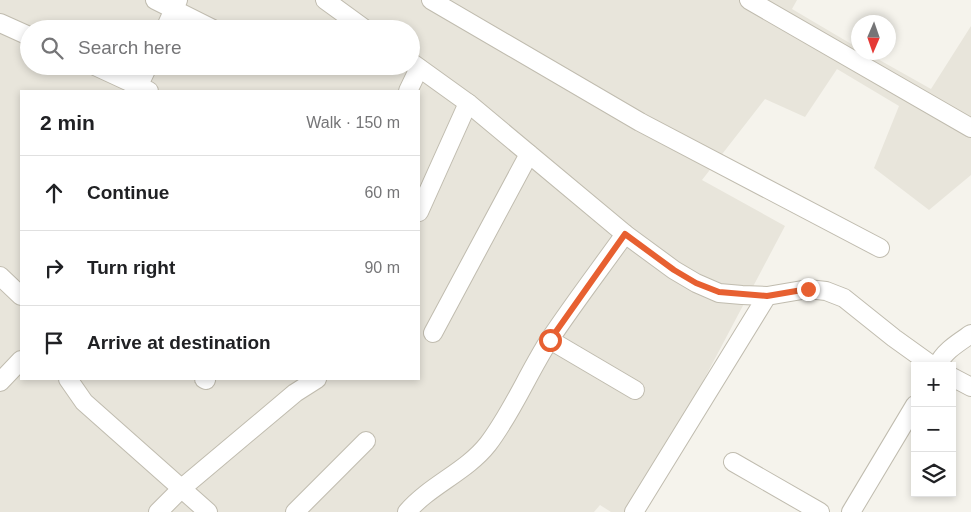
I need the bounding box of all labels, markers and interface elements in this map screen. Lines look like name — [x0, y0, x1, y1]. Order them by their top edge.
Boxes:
north arrow — [851, 15, 896, 60]
search box — [20, 20, 420, 75]
icon: search — [38, 34, 66, 62]
text: Search here — [78, 37, 182, 58]
text: 2 min — [40, 111, 95, 134]
text: Walk · 150 m — [306, 114, 400, 131]
icon: ahead — [40, 179, 68, 207]
text: Continue — [87, 182, 169, 203]
text: 60 m — [364, 184, 400, 201]
icon: right — [40, 254, 68, 282]
text: Turn right — [87, 257, 175, 278]
text: 90 m — [364, 259, 400, 276]
route end — [797, 278, 820, 301]
icon: arrive — [40, 329, 68, 357]
route start — [539, 329, 562, 352]
text: Arrive at destination — [87, 332, 271, 353]
map controls — [911, 362, 956, 497]
button: + — [911, 362, 956, 407]
button: − — [911, 407, 956, 452]
button: layers — [911, 452, 956, 497]

